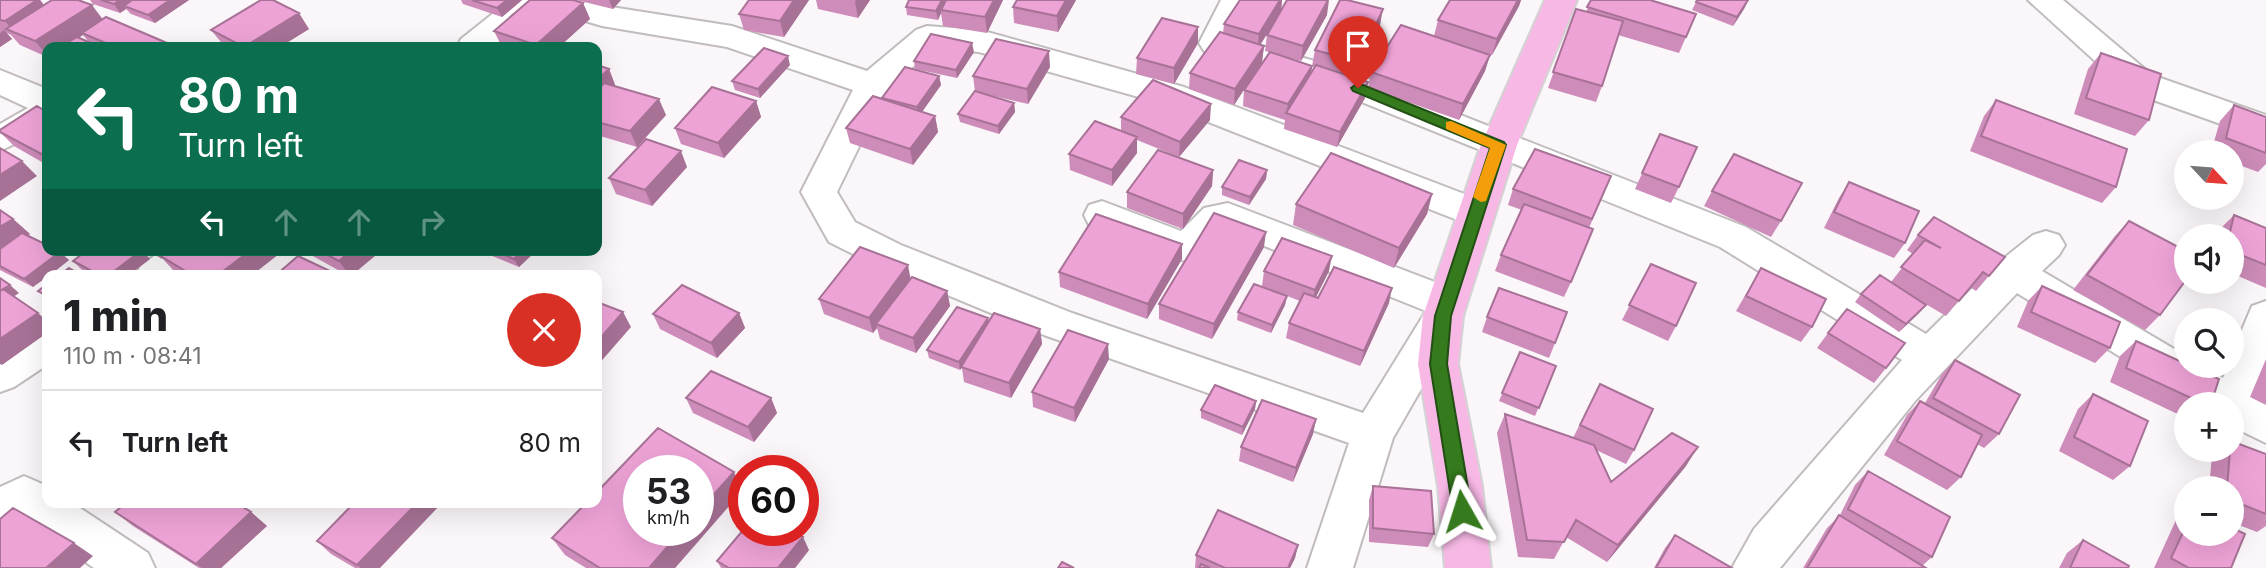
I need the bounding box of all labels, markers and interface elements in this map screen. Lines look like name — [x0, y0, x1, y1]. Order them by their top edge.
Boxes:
pin — [1328, 16, 1388, 88]
icon: arrive — [1339, 27, 1377, 65]
text: 80 m — [178, 66, 299, 125]
icon: left — [63, 70, 154, 161]
text: Turn left — [178, 126, 303, 165]
north arrow — [2174, 140, 2244, 210]
map controls — [2174, 140, 2244, 546]
icon: left — [194, 203, 232, 241]
icon: ahead — [267, 203, 305, 241]
icon: ahead — [340, 203, 378, 241]
icon: right — [413, 203, 451, 241]
button: sound — [2174, 224, 2244, 294]
text: 1 min — [63, 290, 168, 341]
button: close — [507, 293, 581, 367]
button: search — [2174, 308, 2244, 378]
text: 110 m · 08:41 — [63, 342, 202, 370]
button: + — [2174, 392, 2244, 462]
icon: left — [63, 424, 101, 462]
text: Turn left — [122, 427, 228, 458]
text: 80 m — [518, 427, 581, 458]
speed limit sign: 60 — [728, 455, 819, 546]
text: 53 — [646, 470, 691, 512]
position arrow — [1425, 474, 1499, 548]
button: − — [2174, 476, 2244, 546]
text: km/h — [647, 507, 690, 528]

